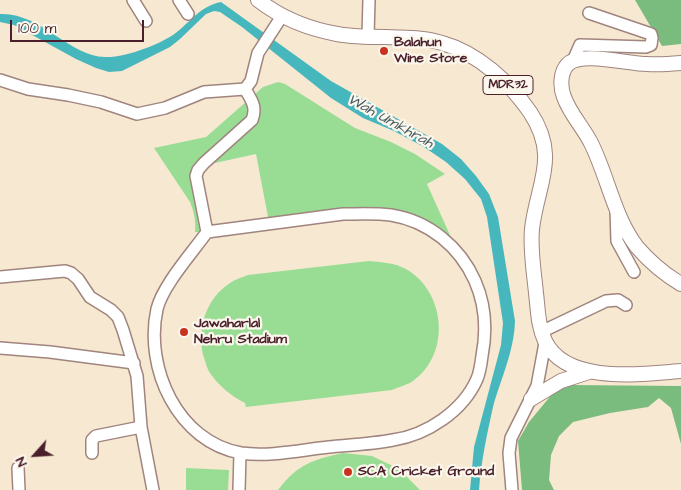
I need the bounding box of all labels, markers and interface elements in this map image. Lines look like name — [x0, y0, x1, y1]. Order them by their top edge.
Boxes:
scale bar — [12, 10, 146, 42]
text: 100 m — [18, 18, 57, 39]
place label: Balahun Wine Store — [394, 35, 467, 68]
marker: Balahun Wine Store — [378, 45, 390, 57]
road number: MDR32 — [483, 76, 533, 94]
water label: Wah Umkhrah — [344, 91, 436, 153]
place label: Jawaharlal Nehru Stadium — [194, 316, 287, 348]
marker: Jawaharlal Nehru Stadium — [178, 326, 190, 338]
north arrow — [10, 430, 60, 480]
text: N — [11, 453, 32, 470]
place label: SCA Cricket Ground — [358, 464, 494, 480]
marker: SCA Cricket Ground — [342, 466, 354, 478]

